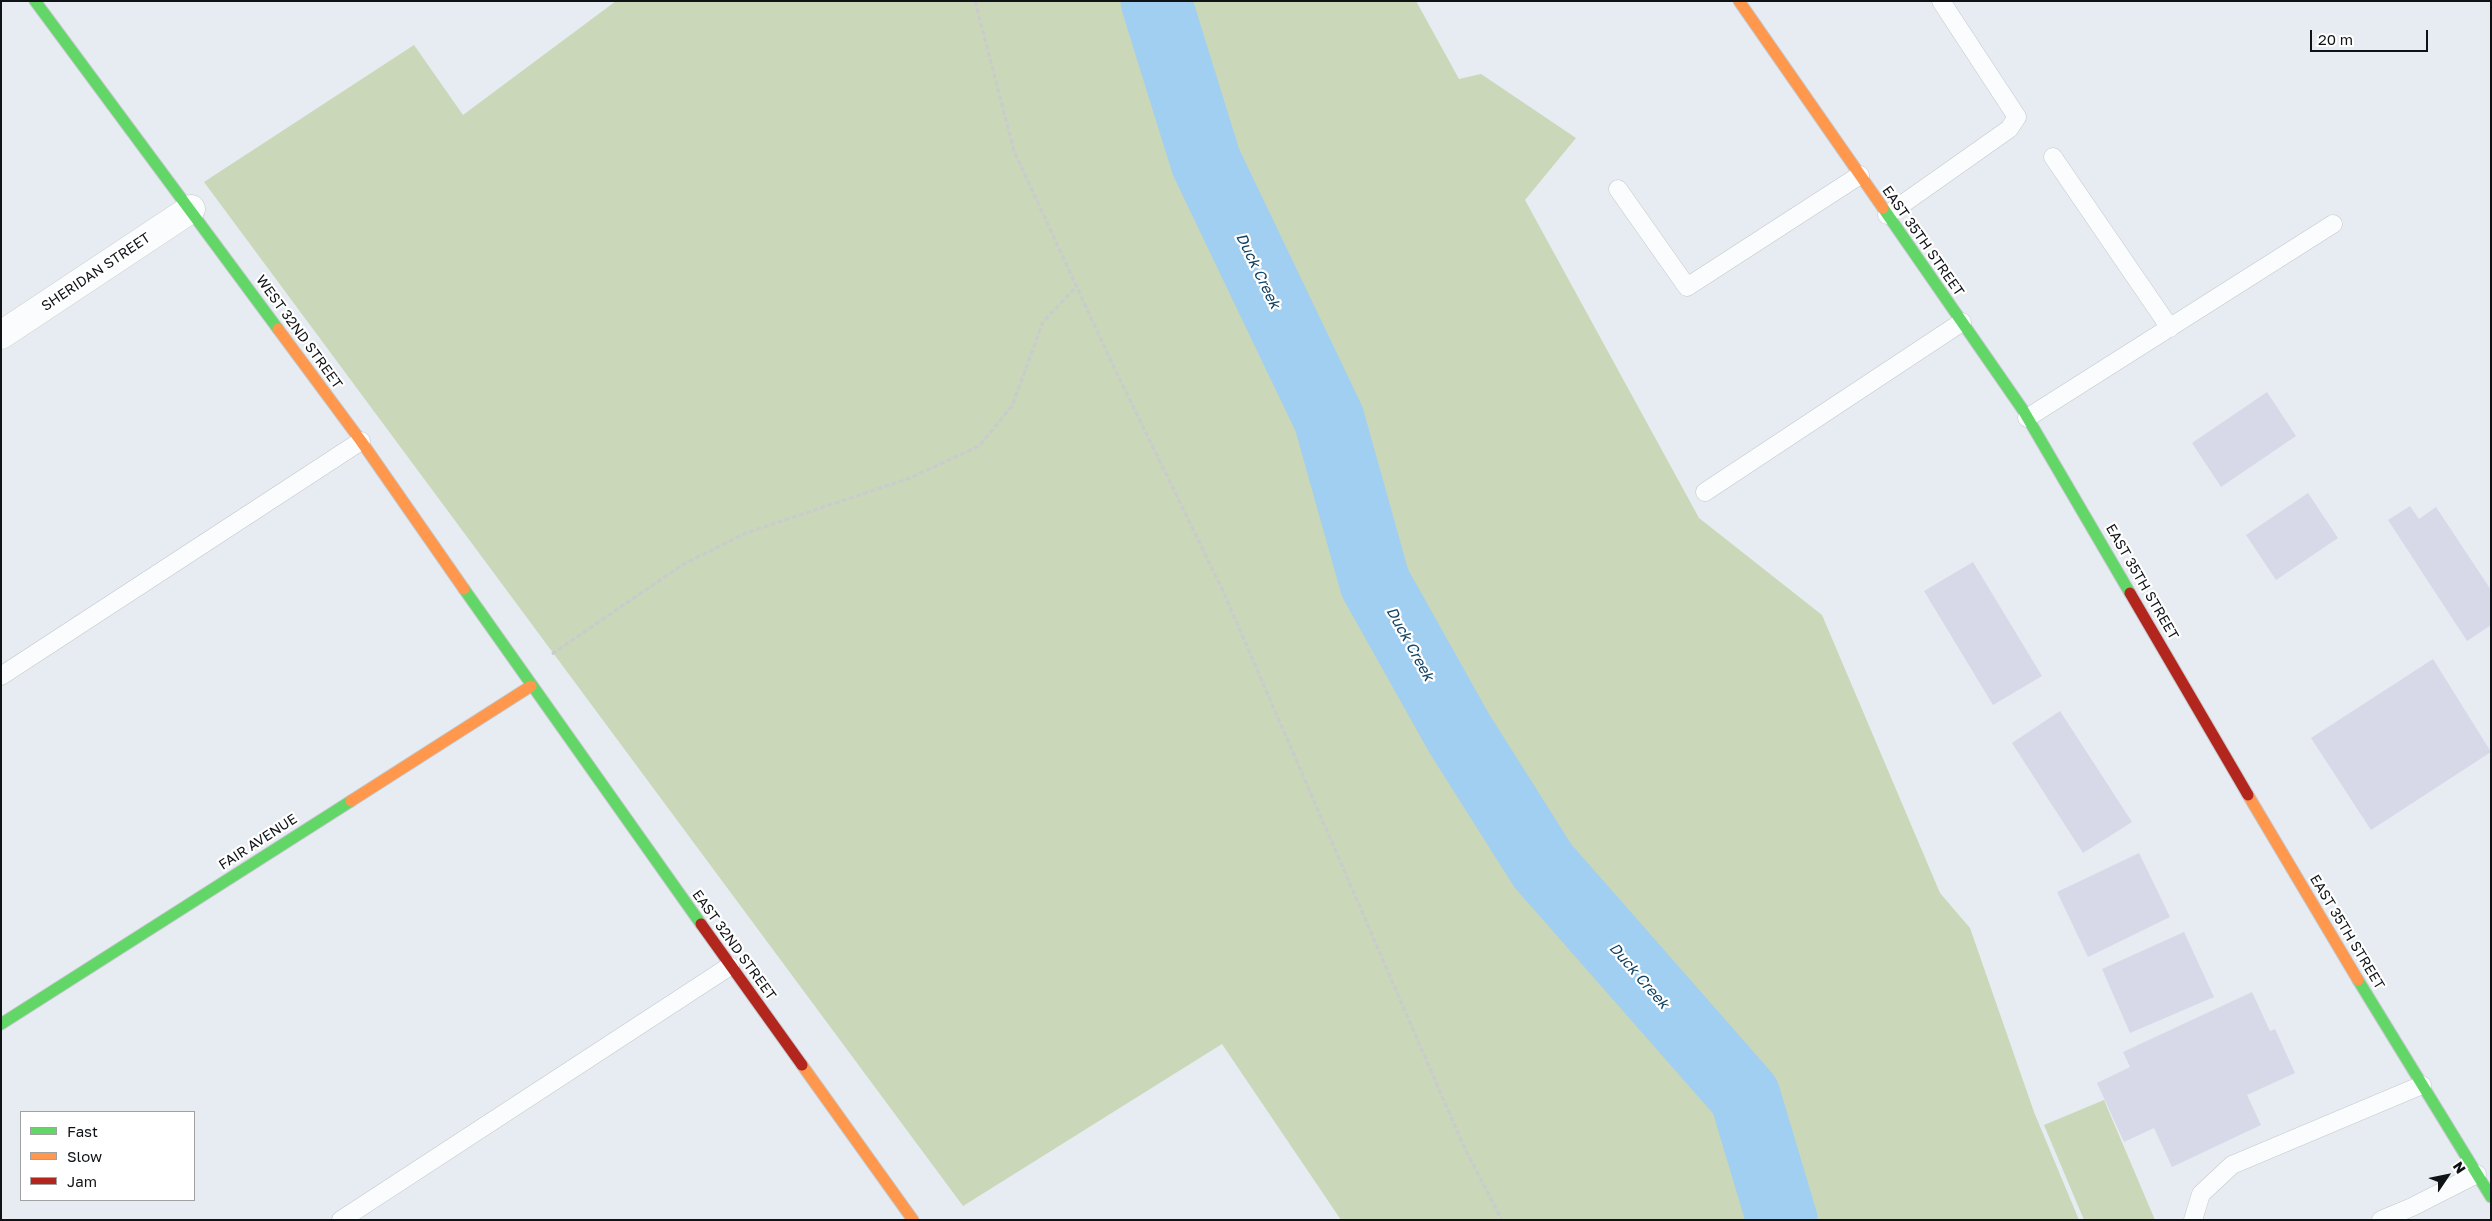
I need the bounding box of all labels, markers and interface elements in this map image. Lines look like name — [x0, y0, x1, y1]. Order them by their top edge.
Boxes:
scale bar — [2312, 20, 2430, 52]
text: 20 m — [2318, 30, 2353, 48]
street label: EAST 35TH STREET — [1879, 183, 1967, 299]
street label: SHERIDAN STREET — [38, 229, 154, 315]
water label: Duck Creek — [1232, 230, 1284, 312]
street label: WEST 32ND STREET — [252, 272, 346, 392]
street label: EAST 35TH STREET — [2102, 521, 2182, 643]
water label: Duck Creek — [1382, 604, 1438, 684]
street label: FAIR AVENUE — [216, 811, 300, 873]
street label: EAST 35TH STREET — [2306, 872, 2388, 992]
street label: EAST 32ND STREET — [688, 887, 780, 1003]
water label: Duck Creek — [1605, 939, 1673, 1013]
legend — [20, 1111, 195, 1201]
text: Fast — [67, 1122, 98, 1140]
text: Slow — [67, 1147, 102, 1165]
north arrow — [2422, 1151, 2472, 1201]
text: N — [2450, 1158, 2470, 1176]
text: Jam — [67, 1172, 97, 1190]

